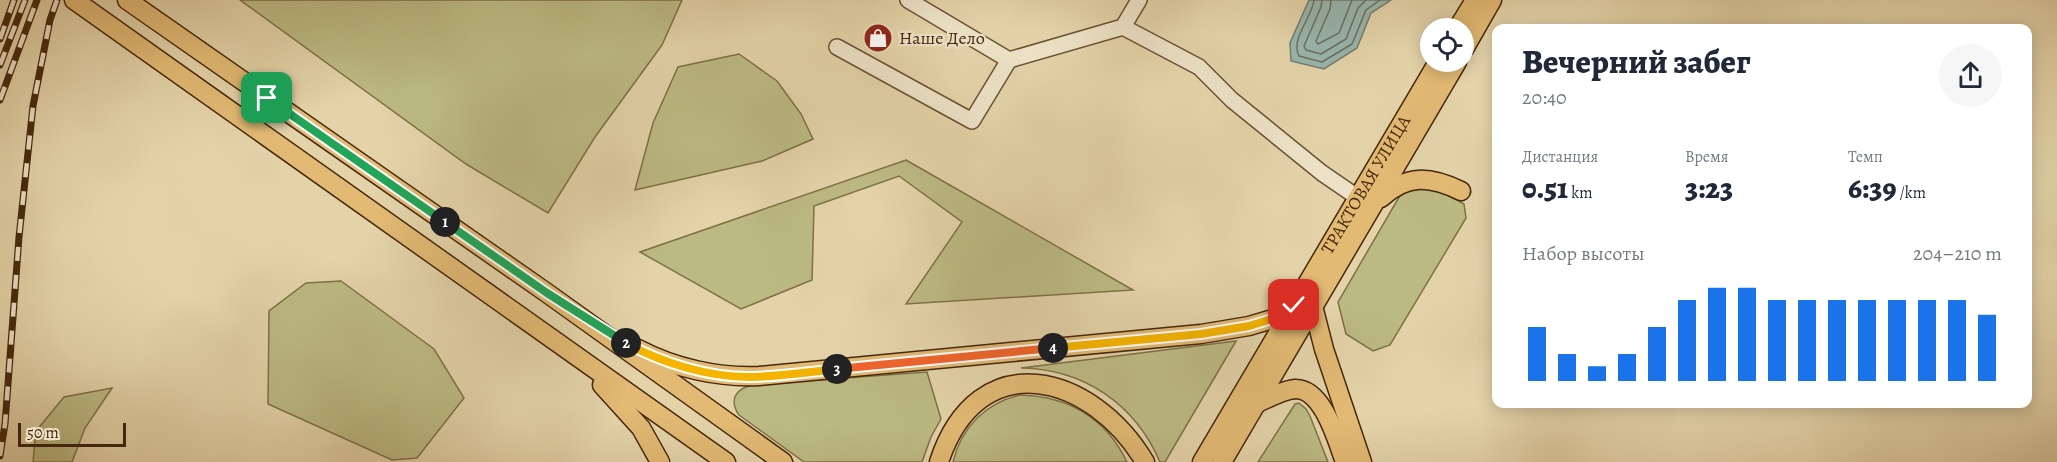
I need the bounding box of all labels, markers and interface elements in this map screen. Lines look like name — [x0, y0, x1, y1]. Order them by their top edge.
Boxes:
map controls — [1420, 18, 1474, 72]
button: locate — [1420, 18, 1474, 72]
shop icon: Наше Дело — [862, 22, 894, 54]
place label: Наше Дело — [899, 26, 985, 50]
text: Вечерний забег — [1522, 39, 1751, 84]
button: share — [1939, 44, 2002, 107]
pin — [241, 72, 292, 123]
icon: arrive — [250, 81, 283, 114]
text: 20:40 — [1522, 84, 1567, 111]
street label: ТРАКТОВАЯ УЛИЦА — [1315, 110, 1416, 259]
text: Дистанция — [1522, 146, 1598, 168]
text: Время — [1685, 146, 1729, 168]
text: Темп — [1848, 146, 1883, 168]
text: 0.51 — [1522, 168, 1568, 208]
text: 3:23 — [1685, 168, 1733, 208]
text: 6:39 — [1848, 168, 1896, 208]
text: km — [1568, 182, 1593, 204]
text: /km — [1896, 182, 1926, 204]
pin: 1 — [430, 207, 460, 237]
text: 1 — [442, 211, 448, 233]
text: Набор высоты — [1522, 240, 1645, 267]
text: 204–210 m — [1913, 240, 2002, 267]
pin — [1268, 279, 1319, 330]
icon: check — [1277, 288, 1310, 321]
pin: 2 — [611, 328, 641, 358]
text: 2 — [622, 332, 630, 354]
pin: 4 — [1038, 333, 1068, 363]
text: 4 — [1049, 337, 1057, 359]
pin: 3 — [822, 354, 852, 384]
text: 3 — [834, 358, 840, 380]
scale bar — [18, 420, 126, 448]
text: 50 m — [27, 422, 59, 444]

